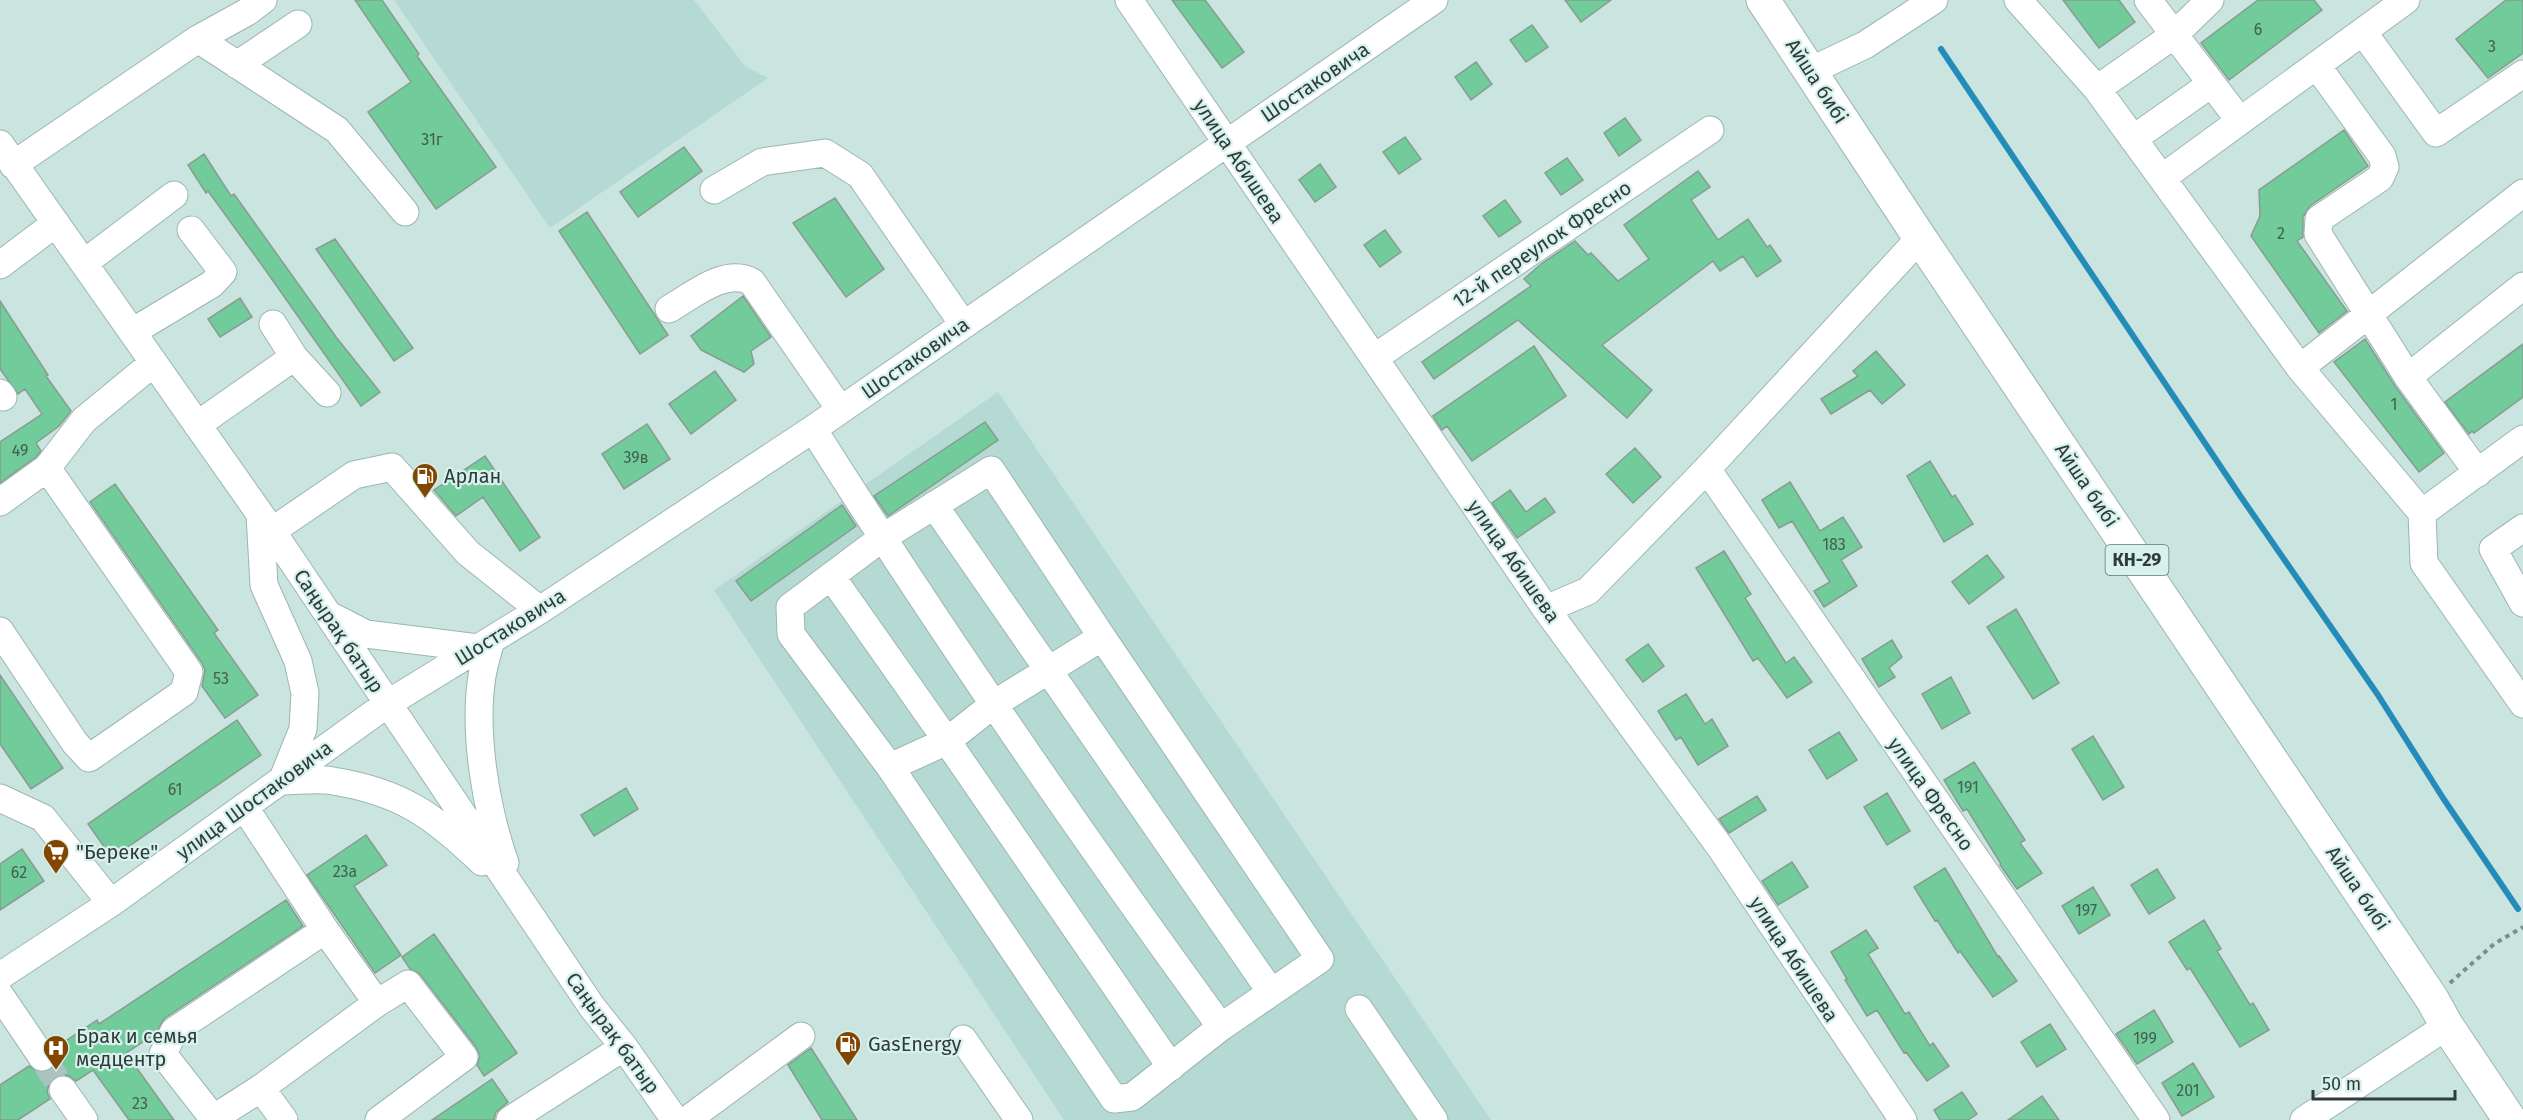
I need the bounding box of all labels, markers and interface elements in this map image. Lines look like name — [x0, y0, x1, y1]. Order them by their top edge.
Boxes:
house number: 6 — [2254, 20, 2262, 39]
street label: Айша бибі — [1781, 34, 1853, 128]
street label: Шостаковича — [1256, 37, 1374, 127]
house number: 3 — [2488, 37, 2496, 56]
street label: улица Абишева — [1189, 94, 1289, 228]
house number: 31г — [421, 130, 443, 149]
street label: 12-й переулок Фресно — [1448, 175, 1636, 313]
house number: 2 — [2277, 224, 2285, 243]
street label: Шостаковича — [857, 312, 973, 404]
house number: 1 — [2391, 395, 2397, 414]
street label: Айша бибі — [2050, 438, 2124, 532]
house number: 49 — [12, 441, 28, 460]
house number: 39в — [623, 448, 649, 467]
fuel station icon: Арлан — [410, 461, 440, 499]
place label: Арлан — [444, 464, 501, 488]
street label: улица Абишева — [1463, 495, 1565, 627]
house number: 183 — [1822, 535, 1846, 554]
road number: КН-29 — [2106, 545, 2168, 575]
street label: Саңырақ батыр — [289, 565, 389, 697]
street label: Шостаковича — [450, 583, 570, 671]
house number: 53 — [213, 669, 229, 688]
street label: улица Фресно — [1883, 733, 1979, 855]
street label: улица Шостаковича — [171, 735, 337, 865]
house number: 191 — [1957, 778, 1979, 797]
house number: 61 — [168, 780, 182, 799]
supermarket icon: "Береке" — [41, 837, 71, 875]
place label: "Береке" — [76, 840, 158, 864]
street label: Айша бибі — [2321, 841, 2395, 935]
house number: 23а — [333, 862, 357, 881]
house number: 62 — [11, 863, 27, 882]
street label: улица Абишева — [1744, 892, 1844, 1026]
house number: 197 — [2075, 901, 2097, 920]
street label: Саңырақ батыр — [561, 968, 665, 1098]
place label: Брак и семья медцентр — [76, 1024, 198, 1071]
fuel station icon: GasEnergy — [833, 1029, 863, 1067]
house number: 199 — [2133, 1029, 2157, 1048]
place label: GasEnergy — [868, 1032, 962, 1056]
hospital icon: Брак и семья медцентр — [41, 1033, 71, 1071]
scale bar — [2313, 1063, 2456, 1101]
text: 50 m — [2322, 1073, 2361, 1095]
house number: 201 — [2176, 1081, 2200, 1100]
house number: 23 — [132, 1094, 148, 1113]

